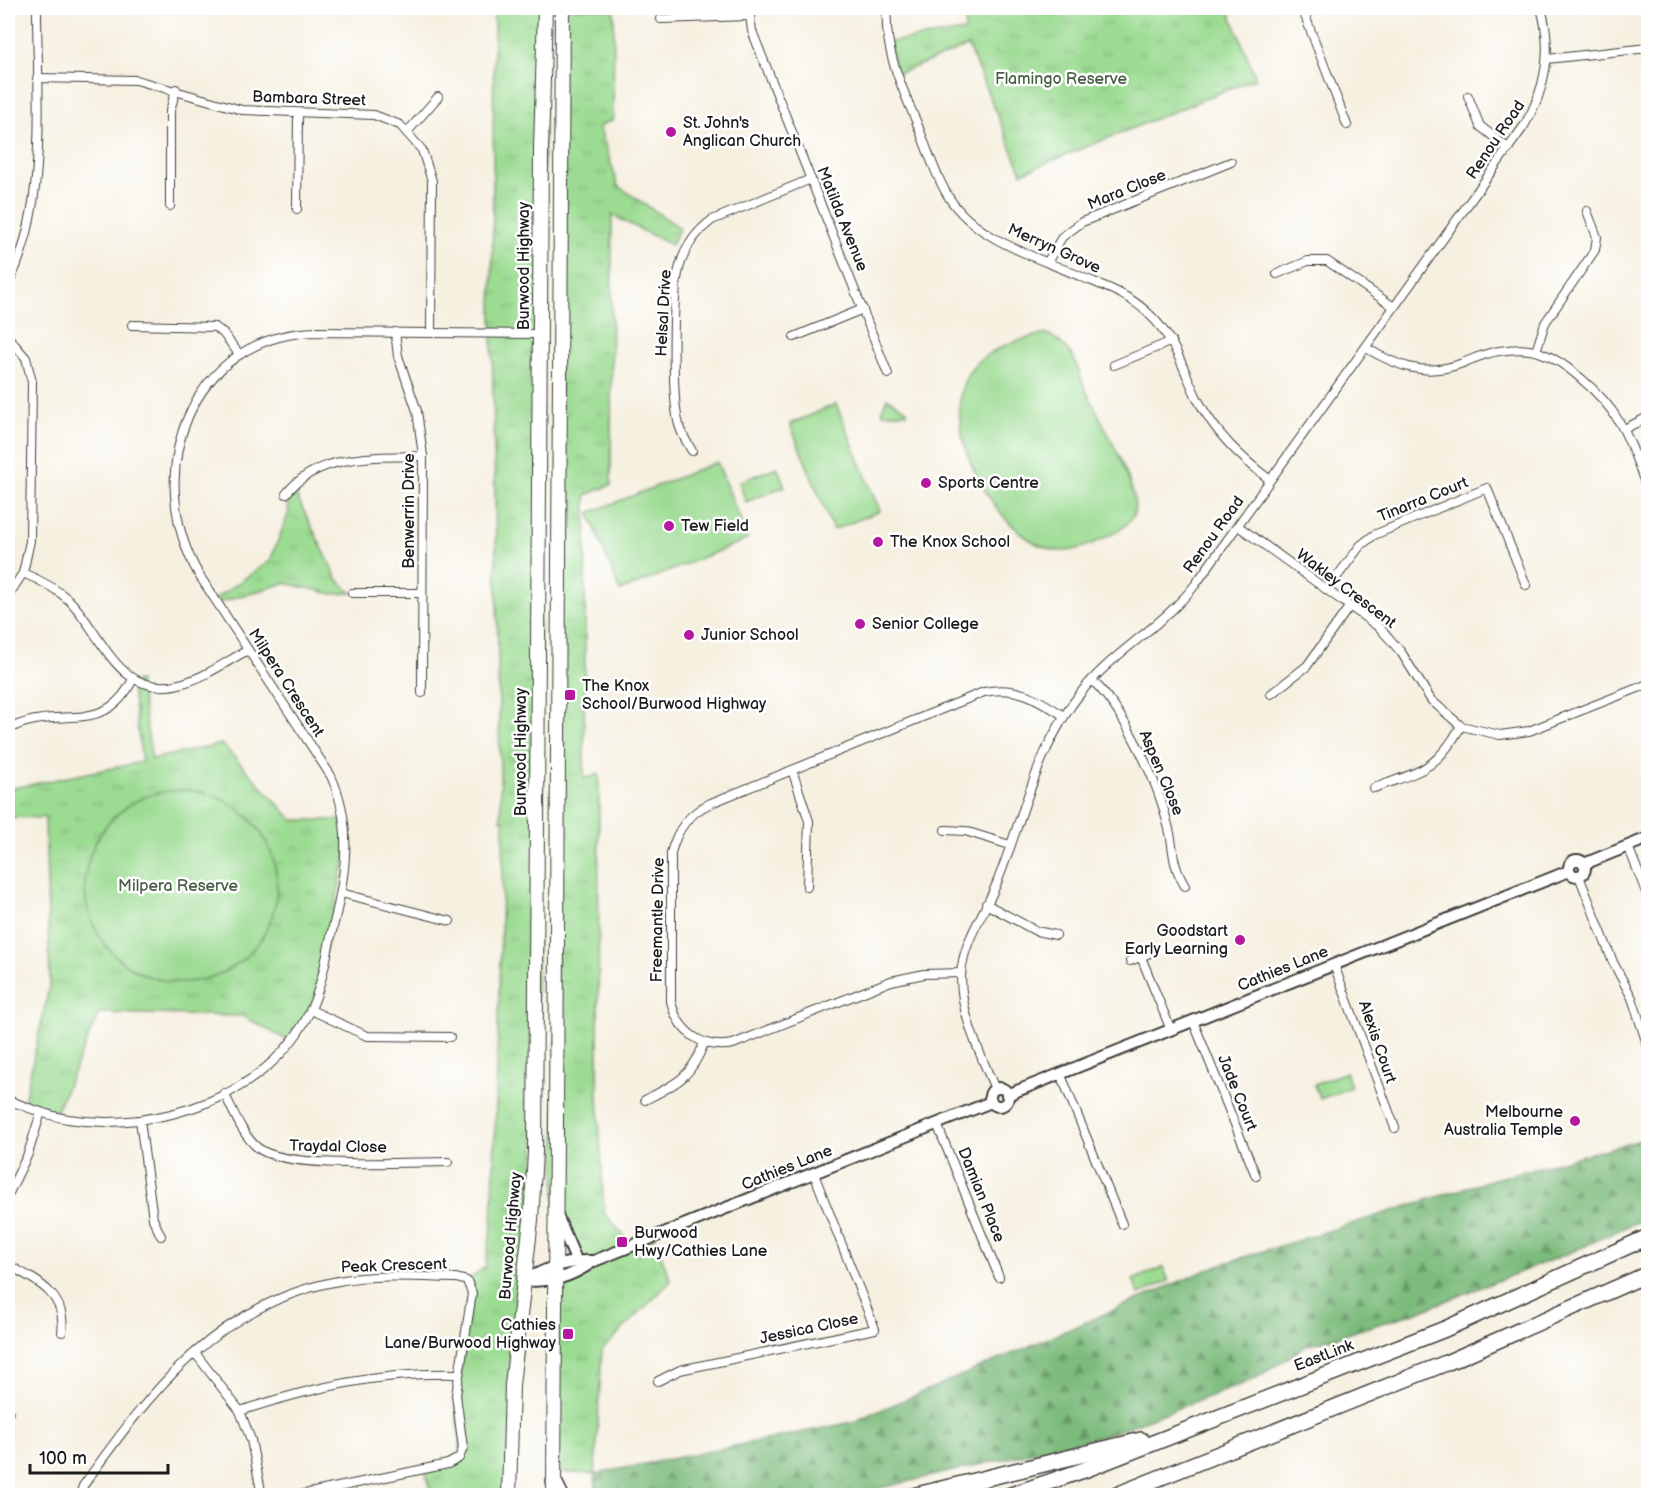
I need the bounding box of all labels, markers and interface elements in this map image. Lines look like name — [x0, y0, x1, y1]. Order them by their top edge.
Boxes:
park label: Flamingo Reserve — [995, 70, 1127, 89]
street label: Bambara Street — [252, 88, 366, 110]
street label: Renou Road — [1463, 97, 1529, 183]
place label: St. John's Anglican Church — [683, 114, 801, 151]
marker: St. John's Anglican Church — [664, 125, 678, 139]
street label: Matilda Avenue — [812, 164, 872, 275]
street label: Mara Close — [1085, 165, 1170, 214]
street label: Burwood Highway — [515, 201, 534, 330]
street label: Merryn Grove — [1005, 220, 1104, 278]
street label: Helsal Drive — [652, 268, 676, 357]
street label: Benwerrin Drive — [400, 453, 419, 569]
street label: Tinarra Court — [1375, 473, 1471, 527]
place label: Sports Centre — [938, 474, 1039, 493]
marker: Sports Centre — [919, 476, 933, 490]
street label: Renou Road — [1180, 493, 1248, 577]
place label: Tew Field — [681, 517, 749, 536]
marker: Tew Field — [662, 519, 676, 533]
place label: The Knox School — [890, 533, 1010, 552]
marker: The Knox School — [871, 535, 885, 549]
street label: Wakley Crescent — [1292, 545, 1400, 633]
place label: Senior College — [872, 615, 979, 634]
marker: Senior College — [853, 617, 867, 631]
street label: Milpera Crescent — [244, 625, 328, 741]
place label: Junior School — [701, 626, 799, 645]
marker: Junior School — [682, 628, 696, 642]
place label: The Knox School/Burwood Highway — [582, 677, 767, 714]
street label: Burwood Highway — [512, 687, 531, 816]
marker: The Knox School/Burwood Highway — [563, 688, 577, 702]
street label: Aspen Close — [1135, 728, 1188, 819]
street label: Freemantle Drive — [647, 857, 669, 983]
park label: Milpera Reserve — [118, 877, 238, 896]
place label: Goodstart Early Learning — [1124, 922, 1228, 959]
marker: Goodstart Early Learning — [1233, 933, 1247, 947]
street label: Cathies Lane — [1235, 942, 1332, 996]
street label: Alexis Court — [1354, 998, 1400, 1086]
street label: Jade Court — [1213, 1052, 1261, 1134]
place label: Melbourne Australia Temple — [1444, 1103, 1564, 1140]
marker: Melbourne Australia Temple — [1568, 1114, 1582, 1128]
street label: Traydal Close — [289, 1137, 387, 1157]
street label: Cathies Lane — [739, 1141, 836, 1195]
street label: Damian Place — [953, 1145, 1009, 1246]
street label: Burwood Highway — [496, 1171, 526, 1301]
place label: Burwood Hwy/Cathies Lane — [634, 1224, 768, 1261]
marker: Burwood Hwy/Cathies Lane — [615, 1235, 629, 1249]
street label: Peak Crescent — [341, 1255, 448, 1277]
street label: Jessica Close — [758, 1309, 861, 1349]
place label: Cathies Lane/Burwood Highway — [384, 1316, 557, 1353]
marker: Cathies Lane/Burwood Highway — [561, 1327, 575, 1341]
street label: EastLink — [1292, 1336, 1357, 1376]
scale bar — [30, 1437, 168, 1475]
text: 100 m — [39, 1448, 87, 1469]

